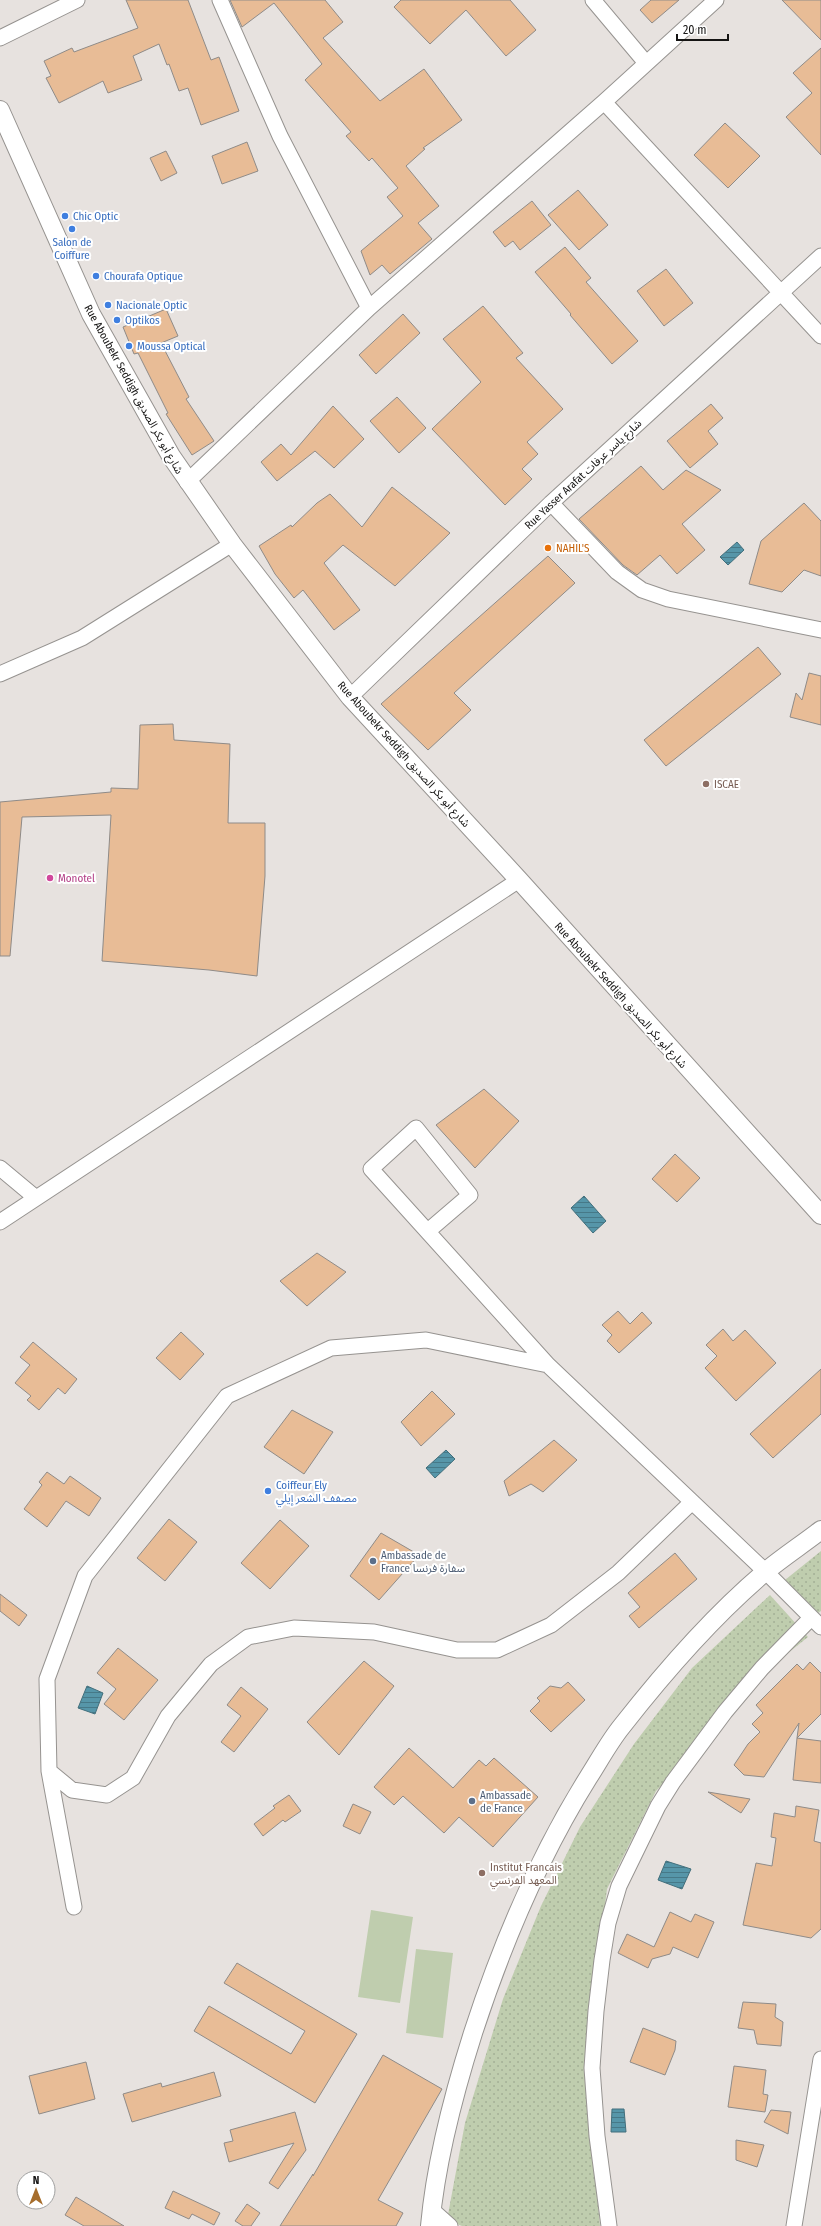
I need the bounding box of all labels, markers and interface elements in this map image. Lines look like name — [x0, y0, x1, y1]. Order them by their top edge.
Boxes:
scale bar — [677, 16, 728, 42]
text: 20 m — [683, 23, 707, 37]
place label: Chic Optic — [73, 210, 118, 223]
marker: Chic Optic — [60, 211, 70, 221]
marker: Salon de Coiffure — [67, 224, 77, 234]
place label: Salon de Coiffure — [52, 236, 92, 262]
place label: Chourafa Optique — [104, 270, 183, 283]
marker: Chourafa Optique — [91, 271, 101, 281]
place label: Nacionale Optic — [116, 299, 187, 312]
marker: Nacionale Optic — [103, 300, 113, 310]
street label: Rue Aboubekr Seddigh شارع أبو بكر الصديق — [81, 302, 186, 477]
place label: Optikos — [125, 314, 160, 327]
marker: Optikos — [112, 315, 122, 325]
place label: Moussa Optical — [137, 340, 206, 353]
marker: Moussa Optical — [124, 341, 134, 351]
street label: Rue Yasser Arafat شارع ياسر عرفات — [522, 417, 645, 533]
place label: NAHIL'S — [556, 542, 590, 555]
marker: NAHIL'S — [543, 543, 553, 553]
street label: Rue Aboubekr Seddigh شارع أبو بكر الصديق — [334, 679, 473, 831]
place label: ISCAE — [714, 778, 739, 791]
marker: ISCAE — [701, 779, 711, 789]
place label: Monotel — [58, 872, 95, 885]
marker: Monotel — [45, 873, 55, 883]
street label: Rue Aboubekr Seddigh شارع أبو بكر الصديق — [551, 920, 690, 1072]
place label: Coiffeur Ely مصفف الشعر إيلي — [276, 1479, 357, 1508]
marker: Coiffeur Ely مصفف الشعر إيلي — [263, 1486, 273, 1496]
place label: Ambassade de France سفارة فرنسا — [381, 1549, 465, 1575]
marker: Ambassade de France سفارة فرنسا — [368, 1556, 378, 1566]
place label: Ambassade de France — [480, 1789, 531, 1815]
marker: Ambassade de France — [467, 1796, 477, 1806]
place label: Institut Francais المعهد الفرنسي — [490, 1861, 562, 1890]
marker: Institut Francais المعهد الفرنسي — [477, 1868, 487, 1878]
north arrow — [16, 2170, 56, 2210]
text: N — [33, 2174, 39, 2187]

